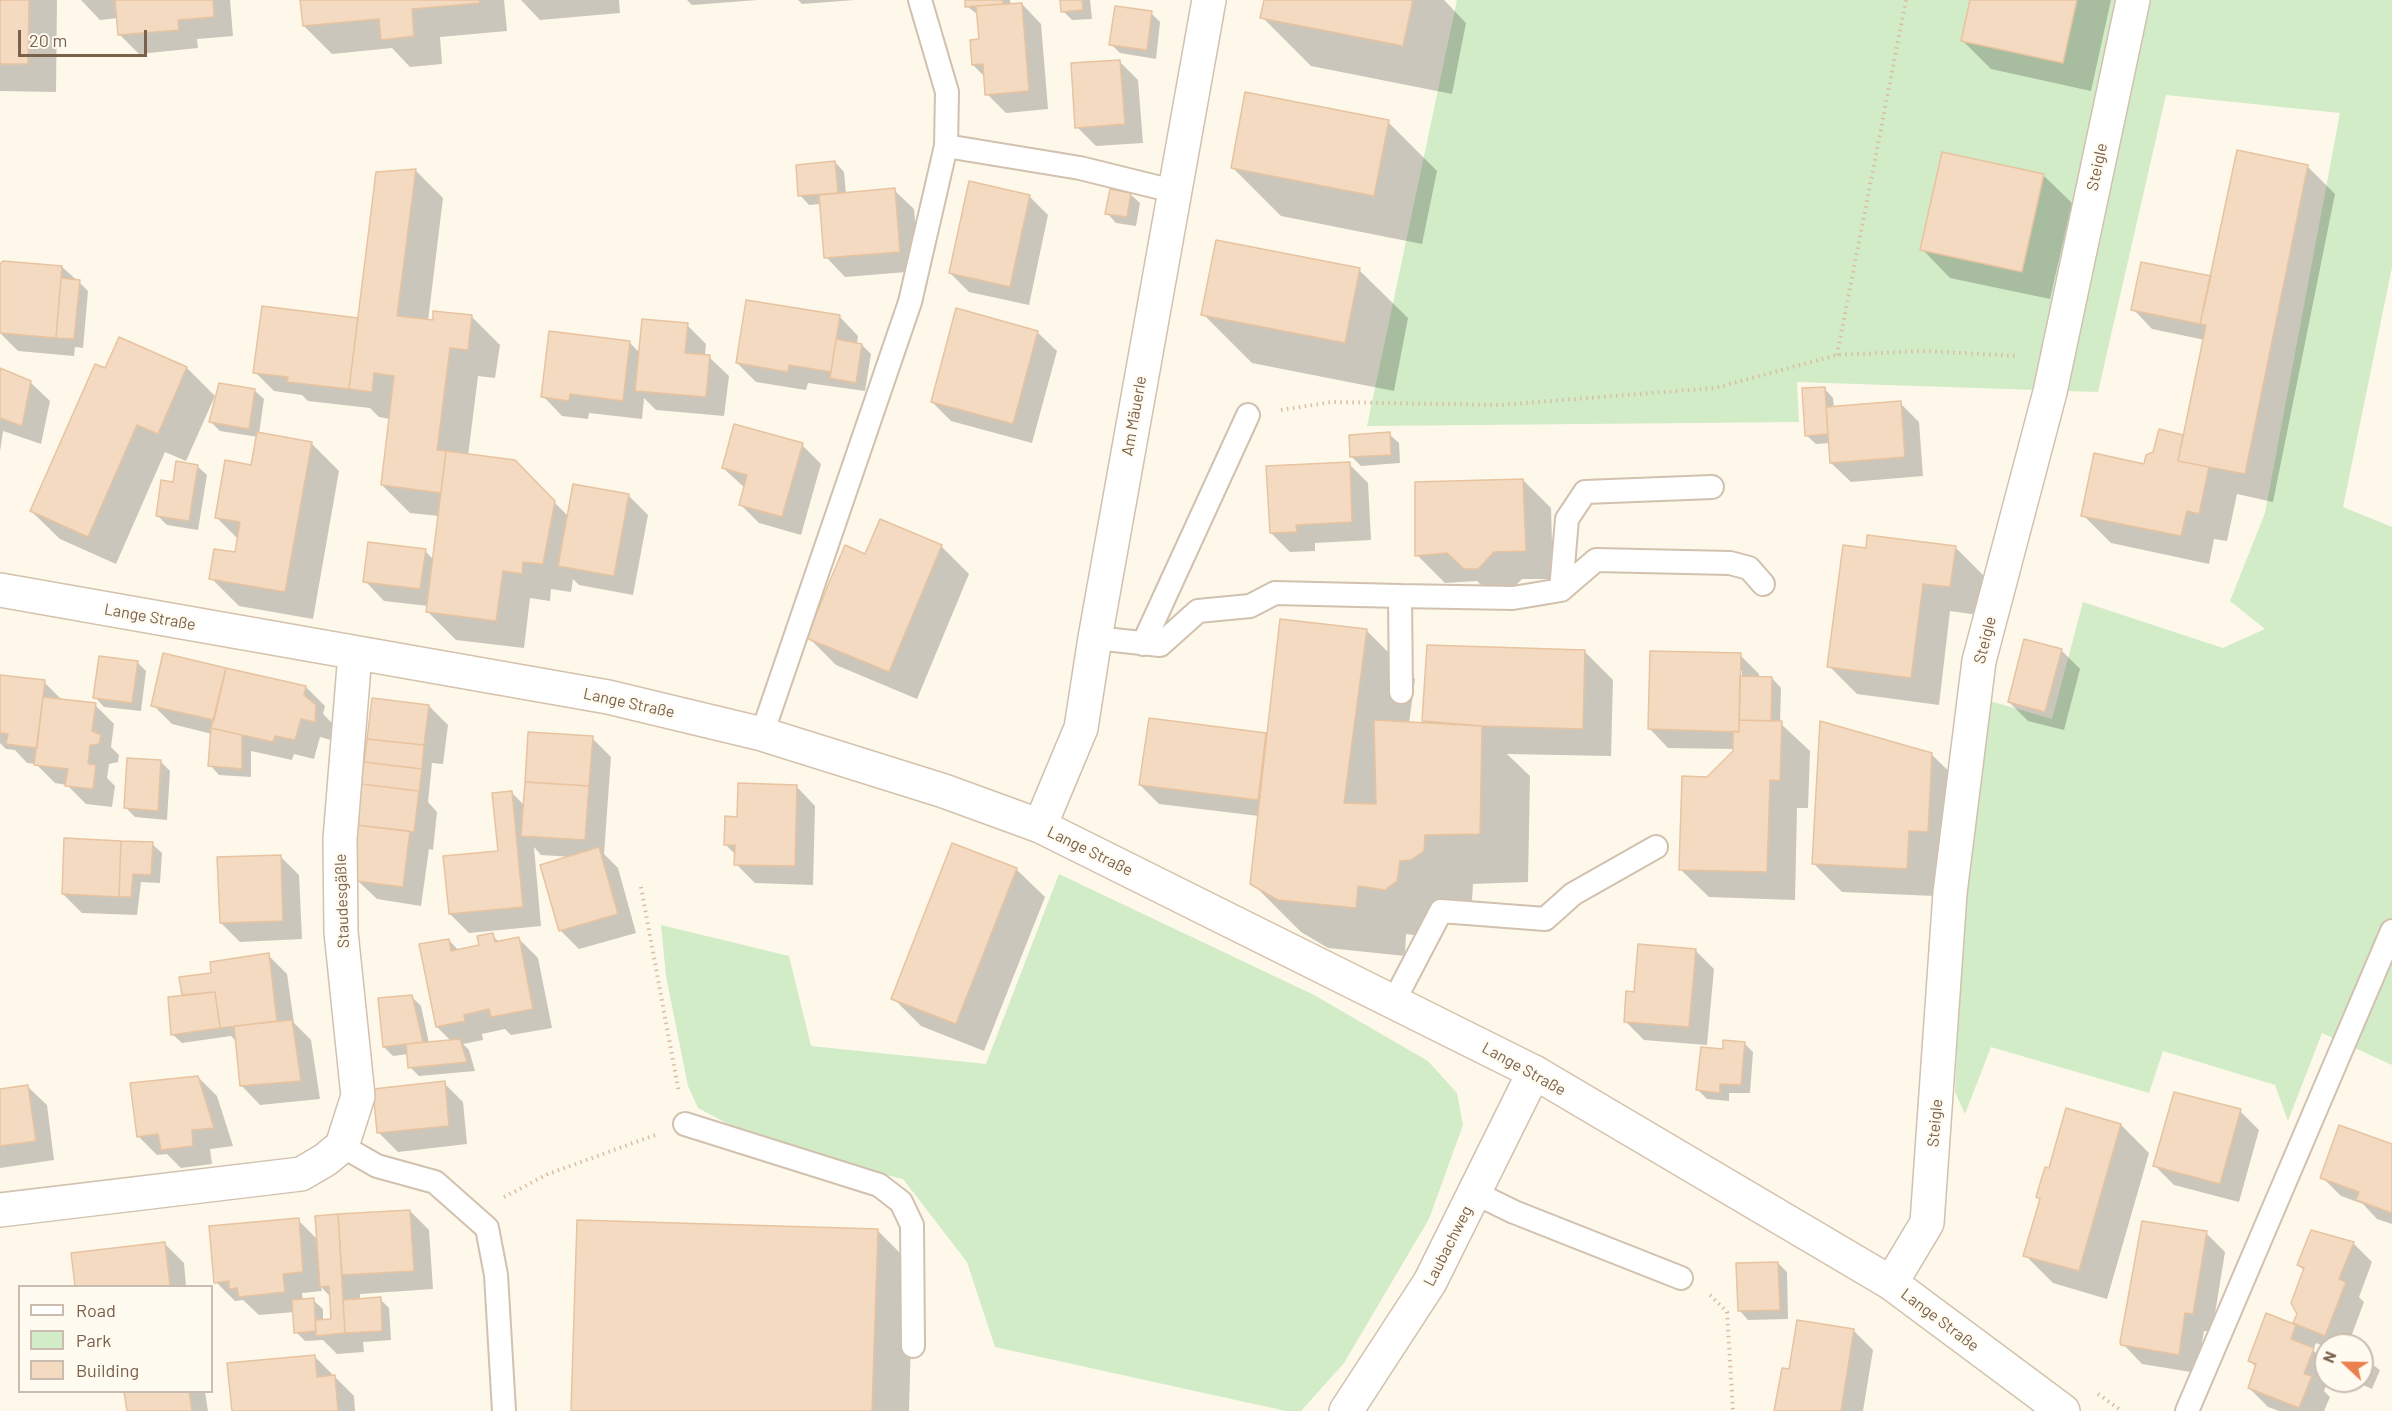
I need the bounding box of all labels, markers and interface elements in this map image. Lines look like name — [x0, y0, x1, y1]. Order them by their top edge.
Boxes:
scale bar — [21, 18, 150, 56]
text: 20 m — [29, 29, 67, 51]
street label: Steigle — [2083, 141, 2111, 193]
street label: Am Mäuerle — [1118, 375, 1150, 457]
street label: Lange Straße — [103, 599, 197, 635]
street label: Steigle — [1970, 614, 2000, 666]
street label: Lange Straße — [582, 684, 676, 722]
street label: Lange Straße — [1044, 822, 1136, 880]
street label: Staudesgäßle — [331, 853, 353, 949]
street label: Lange Straße — [1479, 1038, 1569, 1100]
street label: Steigle — [1923, 1098, 1947, 1148]
street label: Laubachweg — [1419, 1202, 1477, 1290]
street label: Lange Straße — [1897, 1284, 1983, 1356]
legend — [18, 1285, 213, 1393]
text: Road — [76, 1299, 116, 1321]
text: Park — [76, 1329, 111, 1351]
north arrow — [2314, 1333, 2374, 1393]
text: N — [2318, 1348, 2339, 1365]
text: Building — [76, 1359, 139, 1381]

